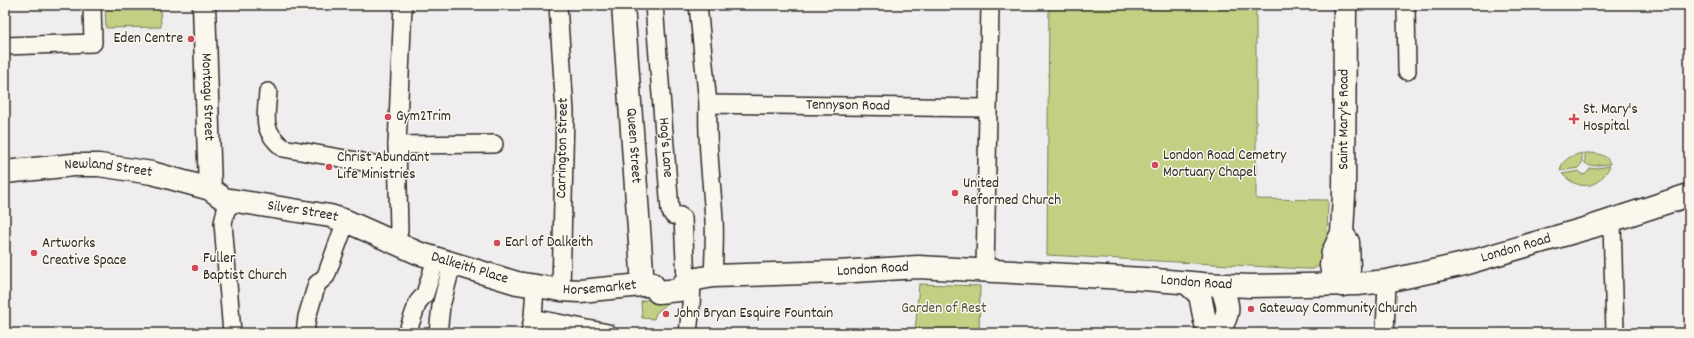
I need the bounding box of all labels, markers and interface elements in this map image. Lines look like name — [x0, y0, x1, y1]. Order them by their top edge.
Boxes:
place label: Eden Centre — [114, 28, 183, 50]
marker: Eden Centre — [186, 34, 196, 44]
street label: Montagu Street — [195, 53, 219, 142]
street label: Saint Mary's Road — [1333, 69, 1356, 170]
street label: Tennyson Road — [806, 94, 890, 118]
street label: Carrington Street — [551, 97, 575, 199]
place label: St. Mary's Hospital — [1583, 99, 1638, 138]
place label: Gym2Trim — [396, 106, 451, 128]
street label: Queen Street — [619, 107, 647, 184]
marker: Gym2Trim — [383, 112, 393, 122]
marker: St. Mary's Hospital — [1568, 113, 1580, 125]
street label: Hog's Lane — [652, 117, 678, 179]
place label: London Road Cemetry Mortuary Chapel — [1163, 145, 1287, 184]
place label: Christ Abundant Life Ministries — [337, 147, 430, 186]
street label: Newland Street — [63, 154, 154, 184]
marker: London Road Cemetry Mortuary Chapel — [1150, 160, 1160, 170]
marker: Christ Abundant Life Ministries — [324, 162, 334, 172]
place label: United Reformed Church — [963, 173, 1061, 212]
marker: United Reformed Church — [950, 188, 960, 198]
street label: Silver Street — [266, 195, 341, 229]
street label: London Road — [1478, 228, 1554, 269]
place label: Earl of Dalkeith — [505, 232, 593, 254]
place label: Artworks Creative Space — [42, 233, 127, 272]
marker: Earl of Dalkeith — [492, 238, 502, 248]
street label: Dalkeith Place — [428, 246, 511, 291]
marker: Artworks Creative Space — [29, 248, 39, 258]
place label: Fuller Baptist Church — [203, 248, 287, 287]
street label: London Road — [836, 257, 910, 283]
marker: Fuller Baptist Church — [190, 263, 200, 273]
street label: London Road — [1160, 269, 1233, 296]
street label: Horsemarket — [562, 275, 638, 302]
park label: Garden of Rest — [901, 298, 987, 320]
place label: Gateway Community Church — [1259, 298, 1417, 320]
place label: John Bryan Esquire Fountain — [674, 303, 833, 325]
marker: Gateway Community Church — [1246, 304, 1256, 314]
marker: John Bryan Esquire Fountain — [661, 309, 671, 319]

